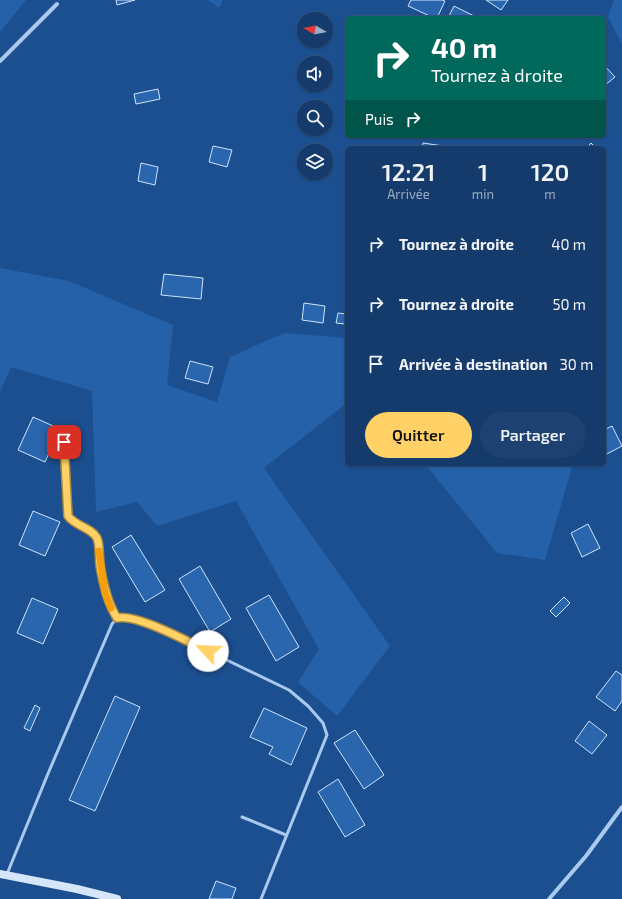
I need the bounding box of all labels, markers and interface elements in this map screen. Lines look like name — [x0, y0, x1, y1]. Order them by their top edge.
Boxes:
north arrow — [297, 12, 333, 48]
map controls — [297, 12, 333, 180]
text: 40 m — [431, 30, 497, 64]
icon: right — [365, 32, 417, 84]
button: sound — [297, 56, 333, 92]
text: Tournez à droite — [431, 64, 563, 86]
button: search — [297, 100, 333, 136]
icon: right — [402, 108, 424, 130]
text: Puis — [365, 110, 394, 128]
button: layers — [297, 144, 333, 180]
text: 12:21 — [382, 157, 435, 186]
text: 1 — [478, 157, 488, 186]
text: 120 — [531, 157, 569, 186]
text: Arrivée — [387, 186, 430, 202]
text: min — [472, 186, 494, 202]
text: m — [544, 186, 556, 202]
icon: right — [365, 233, 387, 255]
text: Tournez à droite — [399, 235, 514, 253]
text: 40 m — [551, 235, 586, 253]
icon: right — [365, 293, 387, 315]
text: Tournez à droite — [399, 295, 514, 313]
text: 50 m — [552, 295, 586, 313]
icon: arrive — [365, 353, 387, 375]
text: Arrivée à destination — [399, 355, 547, 373]
text: 30 m — [559, 355, 593, 373]
button: Quitter — [365, 412, 472, 458]
button: Partager — [480, 412, 586, 458]
pin — [47, 425, 81, 459]
icon: arrive — [53, 431, 75, 453]
position arrow — [187, 630, 229, 672]

